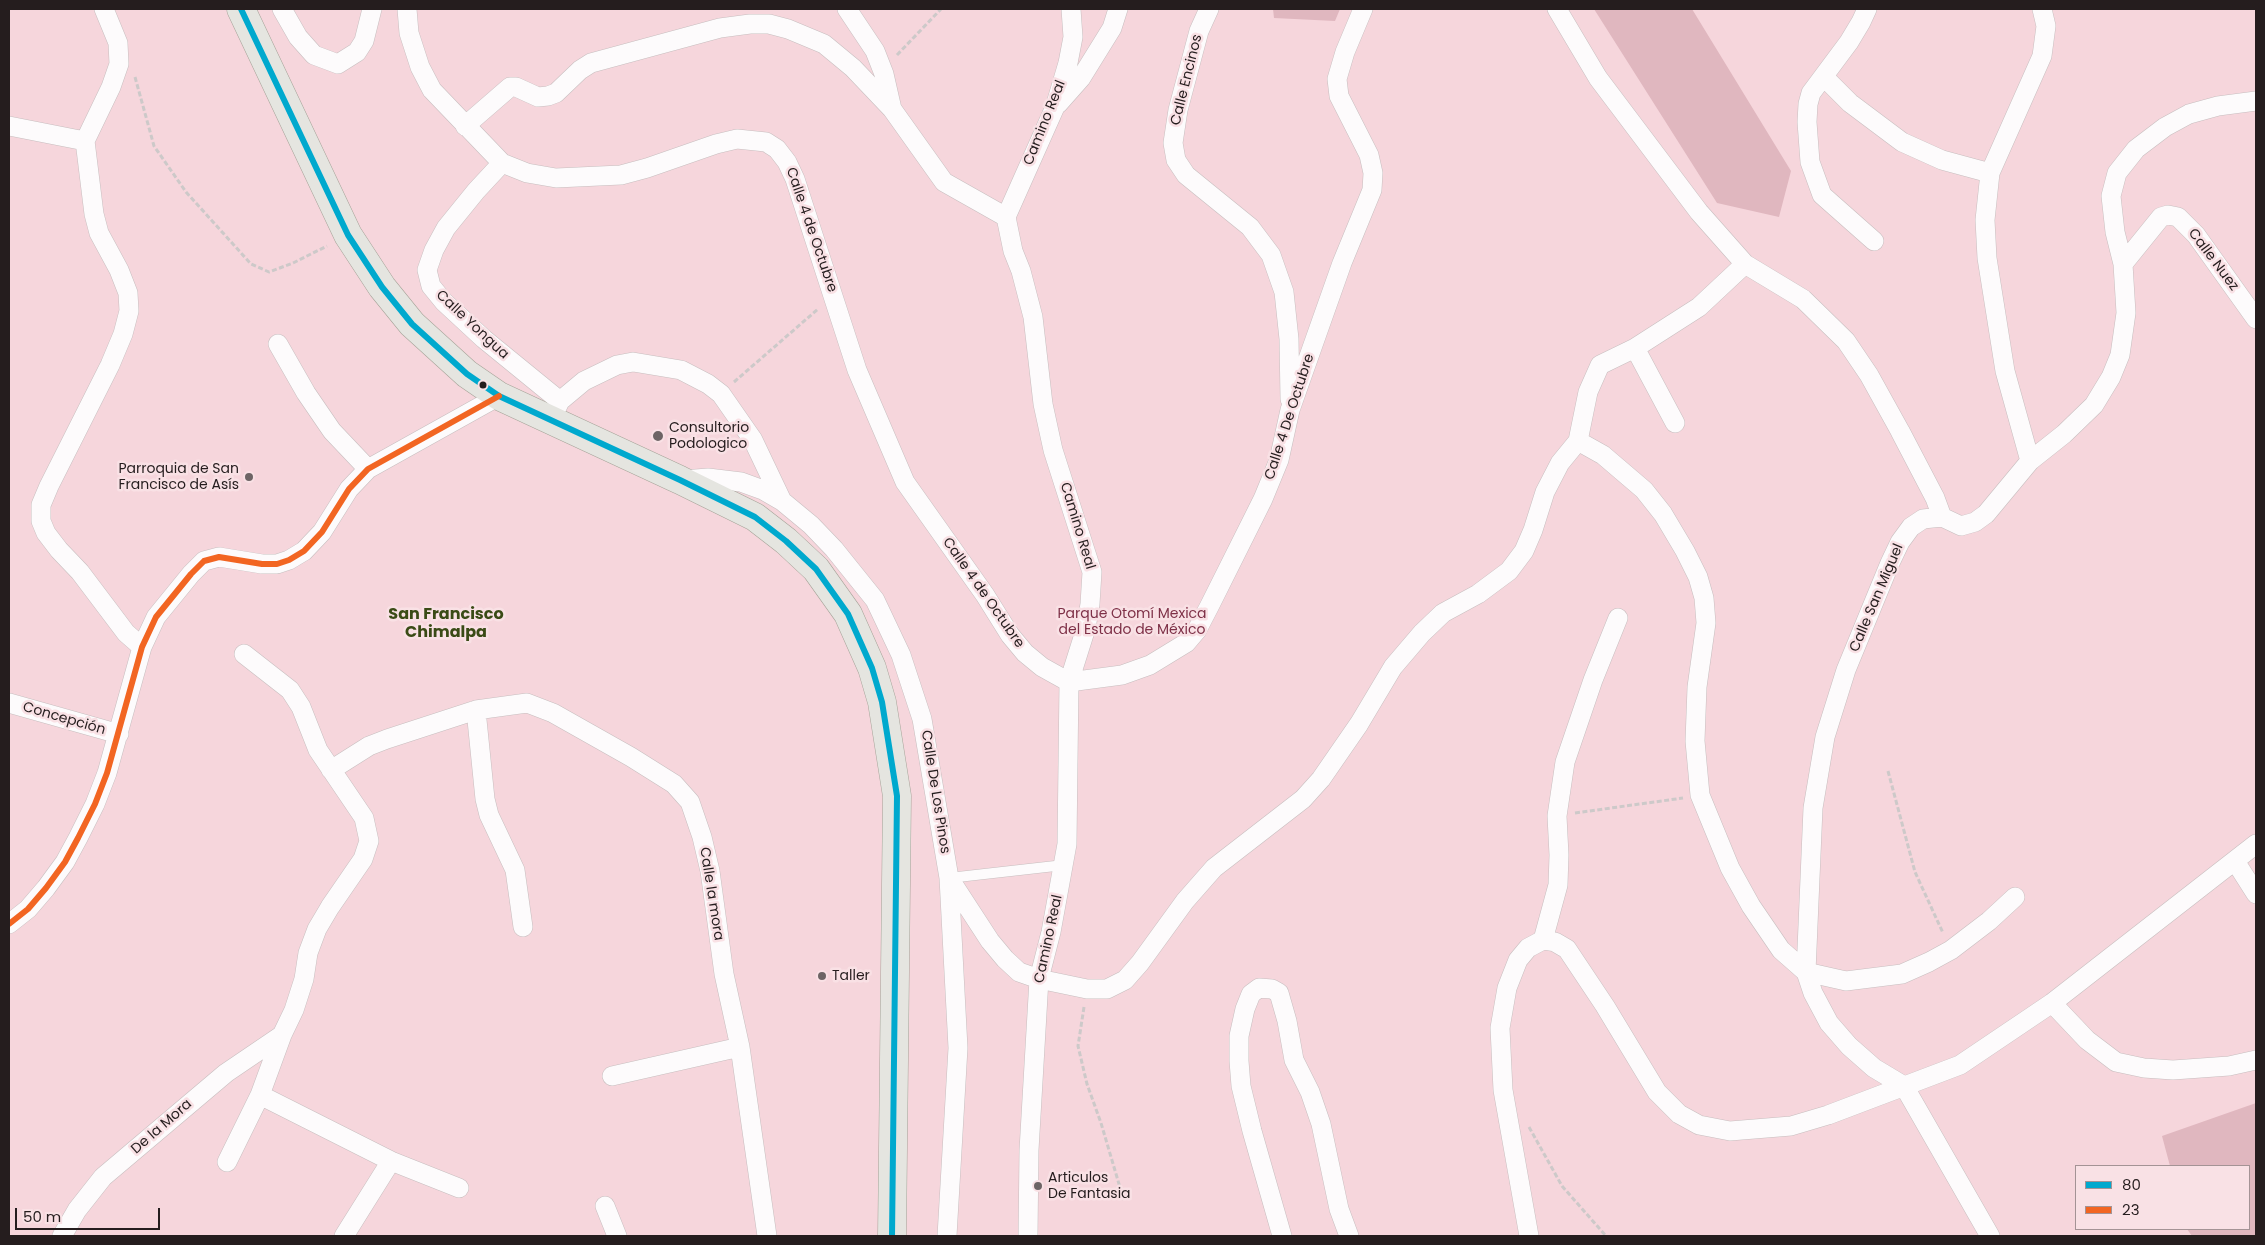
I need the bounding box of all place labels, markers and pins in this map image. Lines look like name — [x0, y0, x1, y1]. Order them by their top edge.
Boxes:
unlabelled marker — [478, 380, 488, 390]
place label: Consultorio Podologico — [669, 420, 749, 452]
marker: Consultorio Podologico — [651, 429, 665, 443]
place label: Parroquia de San Francisco de Asís — [118, 461, 239, 494]
marker: Parroquia de San Francisco de Asís — [243, 471, 255, 483]
place label: Taller — [832, 968, 870, 984]
marker: Taller — [816, 970, 828, 982]
place label: Articulos De Fantasia — [1048, 1170, 1131, 1202]
marker: Articulos De Fantasia — [1032, 1180, 1044, 1192]

